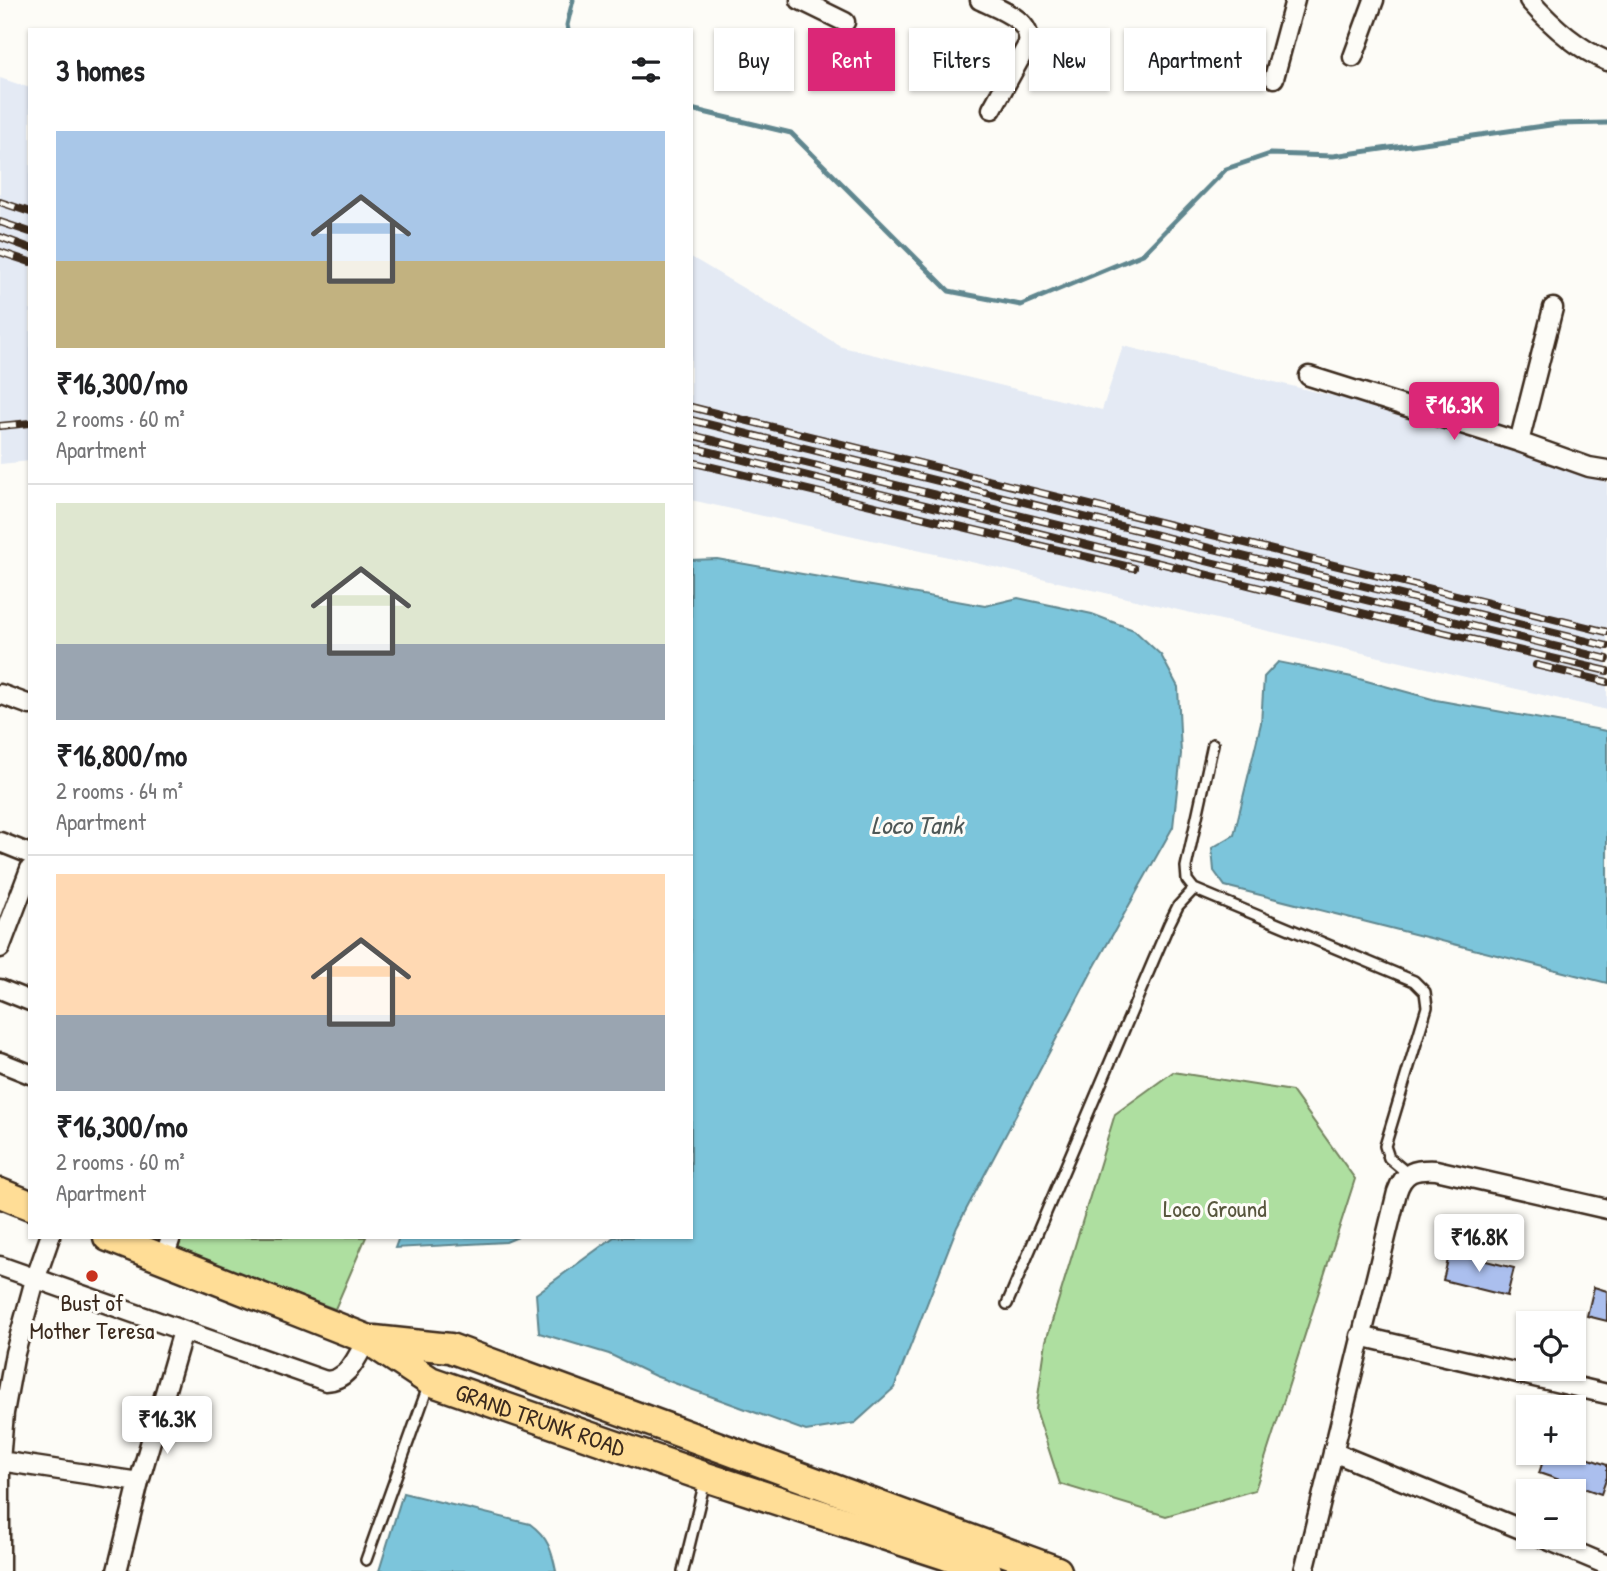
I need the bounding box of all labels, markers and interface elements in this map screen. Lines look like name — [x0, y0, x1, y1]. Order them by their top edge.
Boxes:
chip: Buy — [714, 28, 794, 91]
chip: Rent — [808, 28, 895, 91]
chip: Filters — [909, 28, 1015, 91]
chip: New — [1029, 28, 1110, 91]
chip: Apartment — [1124, 28, 1266, 91]
text: 3 homes — [56, 50, 145, 90]
icon: filters — [627, 51, 665, 89]
icon: home — [298, 176, 424, 302]
text: ₹16,300/mo — [56, 363, 188, 403]
pin: ₹16.3K — [1397, 382, 1511, 442]
text: ₹16.3K — [1425, 389, 1483, 420]
text: 2 rooms · 60 m² — [56, 403, 185, 434]
text: Apartment — [56, 434, 146, 465]
icon: home — [298, 548, 424, 674]
text: ₹16,800/mo — [56, 735, 187, 775]
text: 2 rooms · 64 m² — [56, 775, 183, 806]
text: Apartment — [56, 806, 146, 837]
water label: Loco Tank — [871, 807, 965, 842]
icon: home — [298, 919, 424, 1045]
text: ₹16,300/mo — [56, 1106, 188, 1146]
text: 2 rooms · 60 m² — [56, 1146, 185, 1177]
text: Apartment — [56, 1177, 146, 1208]
park label: Loco Ground — [1163, 1192, 1267, 1224]
pin: ₹16.8K — [1422, 1214, 1536, 1274]
text: ₹16.8K — [1450, 1221, 1508, 1252]
marker: Bust of Mother Teresa — [84, 1268, 100, 1284]
place label: Bust of Mother Teresa — [30, 1286, 154, 1346]
map controls — [1516, 1311, 1586, 1549]
button: locate — [1516, 1311, 1586, 1381]
street label: GRAND TRUNK ROAD — [451, 1375, 630, 1464]
button: + — [1516, 1395, 1586, 1465]
pin: ₹16.3K — [110, 1396, 224, 1456]
text: ₹16.3K — [138, 1403, 196, 1434]
button: − — [1516, 1479, 1586, 1549]

